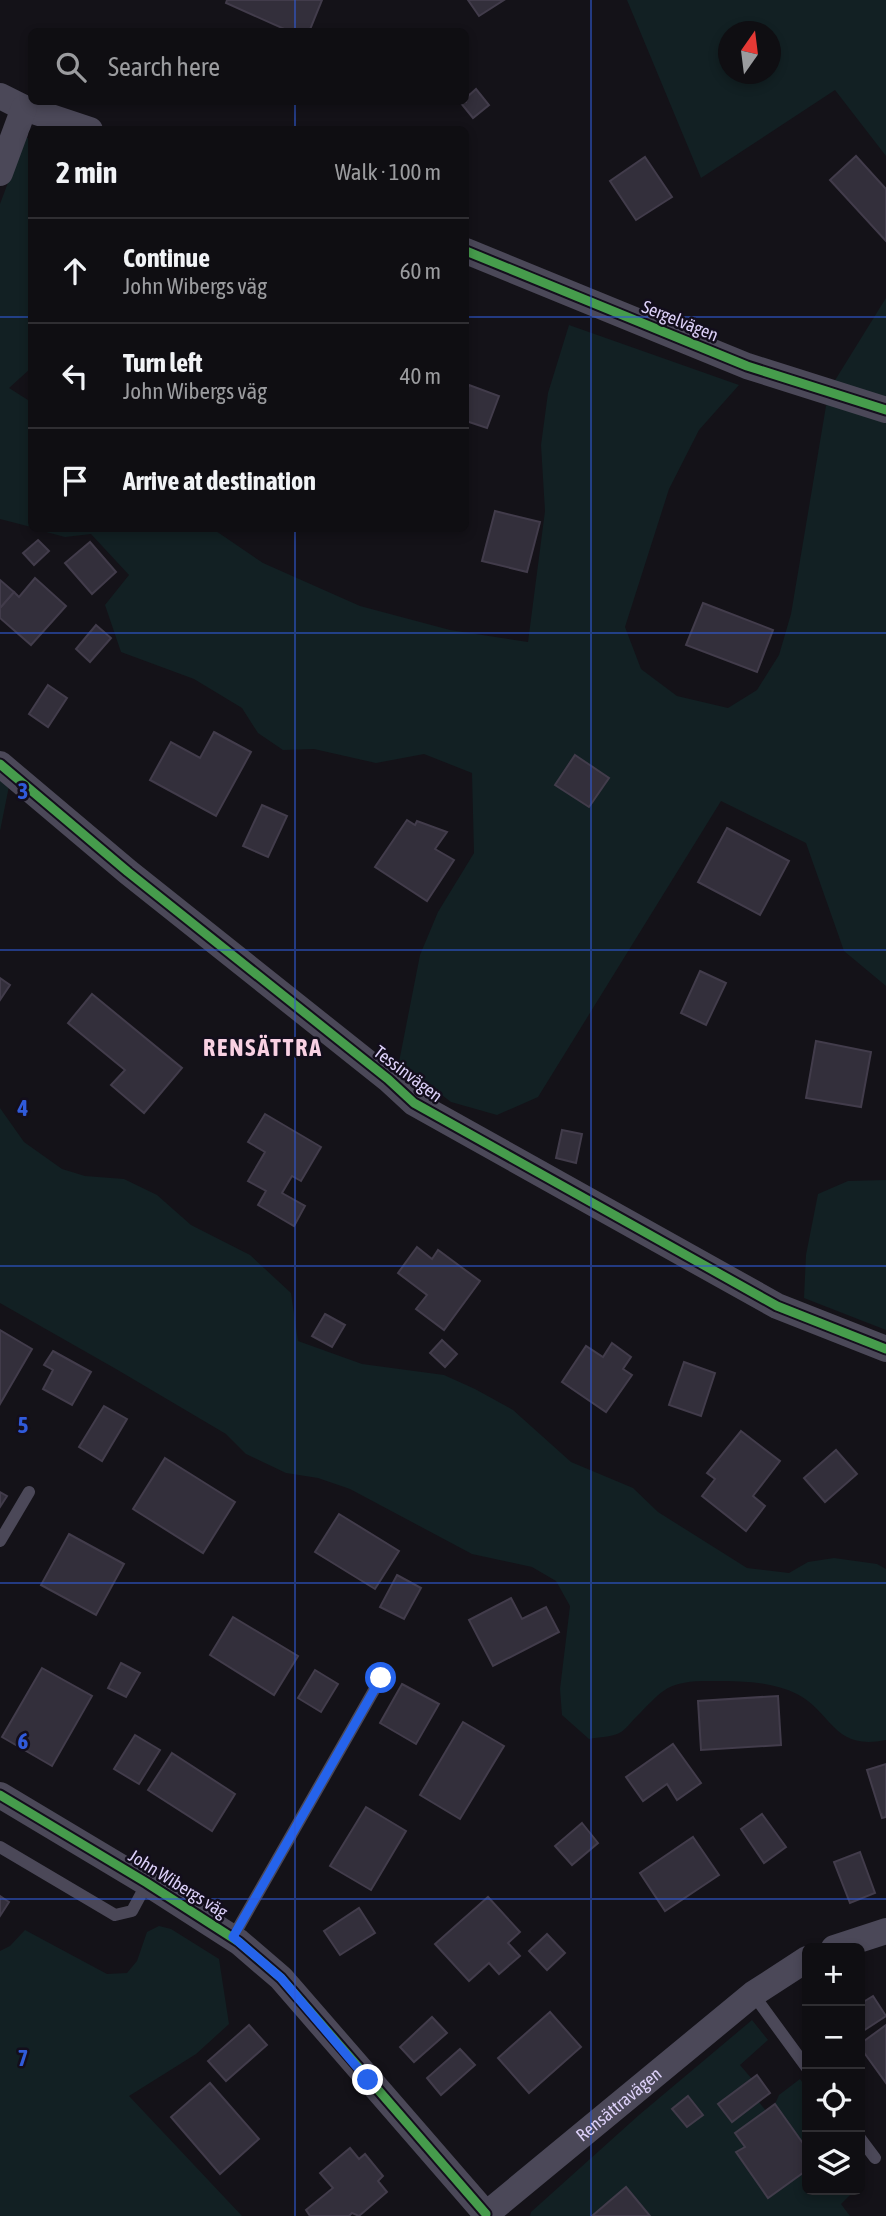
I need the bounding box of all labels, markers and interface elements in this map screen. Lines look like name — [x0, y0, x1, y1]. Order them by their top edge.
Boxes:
north arrow — [718, 21, 781, 84]
search box — [28, 28, 469, 105]
icon: search — [52, 48, 90, 86]
text: Search here — [108, 52, 220, 82]
text: 2 min — [56, 155, 117, 189]
text: Walk · 100 m — [335, 159, 441, 185]
text: Continue — [123, 243, 210, 273]
icon: ahead — [56, 252, 94, 290]
text: 60 m — [400, 258, 441, 284]
text: John Wibergs väg — [123, 273, 267, 299]
street label: Sergelvägen — [639, 296, 721, 345]
text: Turn left — [123, 348, 203, 378]
icon: left — [56, 357, 94, 395]
text: 40 m — [400, 363, 441, 389]
text: John Wibergs väg — [123, 378, 267, 404]
icon: arrive — [56, 462, 94, 500]
text: Arrive at destination — [123, 466, 316, 496]
text: 3 — [18, 778, 28, 804]
district label: RENSÄTTRA — [203, 1034, 323, 1061]
street label: Tessinvägen — [370, 1041, 447, 1106]
text: 4 — [17, 1095, 29, 1121]
text: 5 — [18, 1412, 29, 1438]
route start — [365, 1662, 396, 1693]
text: 6 — [18, 1728, 29, 1754]
street label: John Wibergs väg — [125, 1845, 232, 1922]
map controls — [802, 1943, 865, 2195]
button: + — [802, 1943, 865, 2006]
button: − — [802, 2006, 865, 2069]
text: 7 — [18, 2045, 28, 2071]
street label: Rensättravägen — [572, 2063, 666, 2146]
route end — [352, 2064, 383, 2095]
button: locate — [802, 2069, 865, 2132]
button: layers — [802, 2132, 865, 2195]

